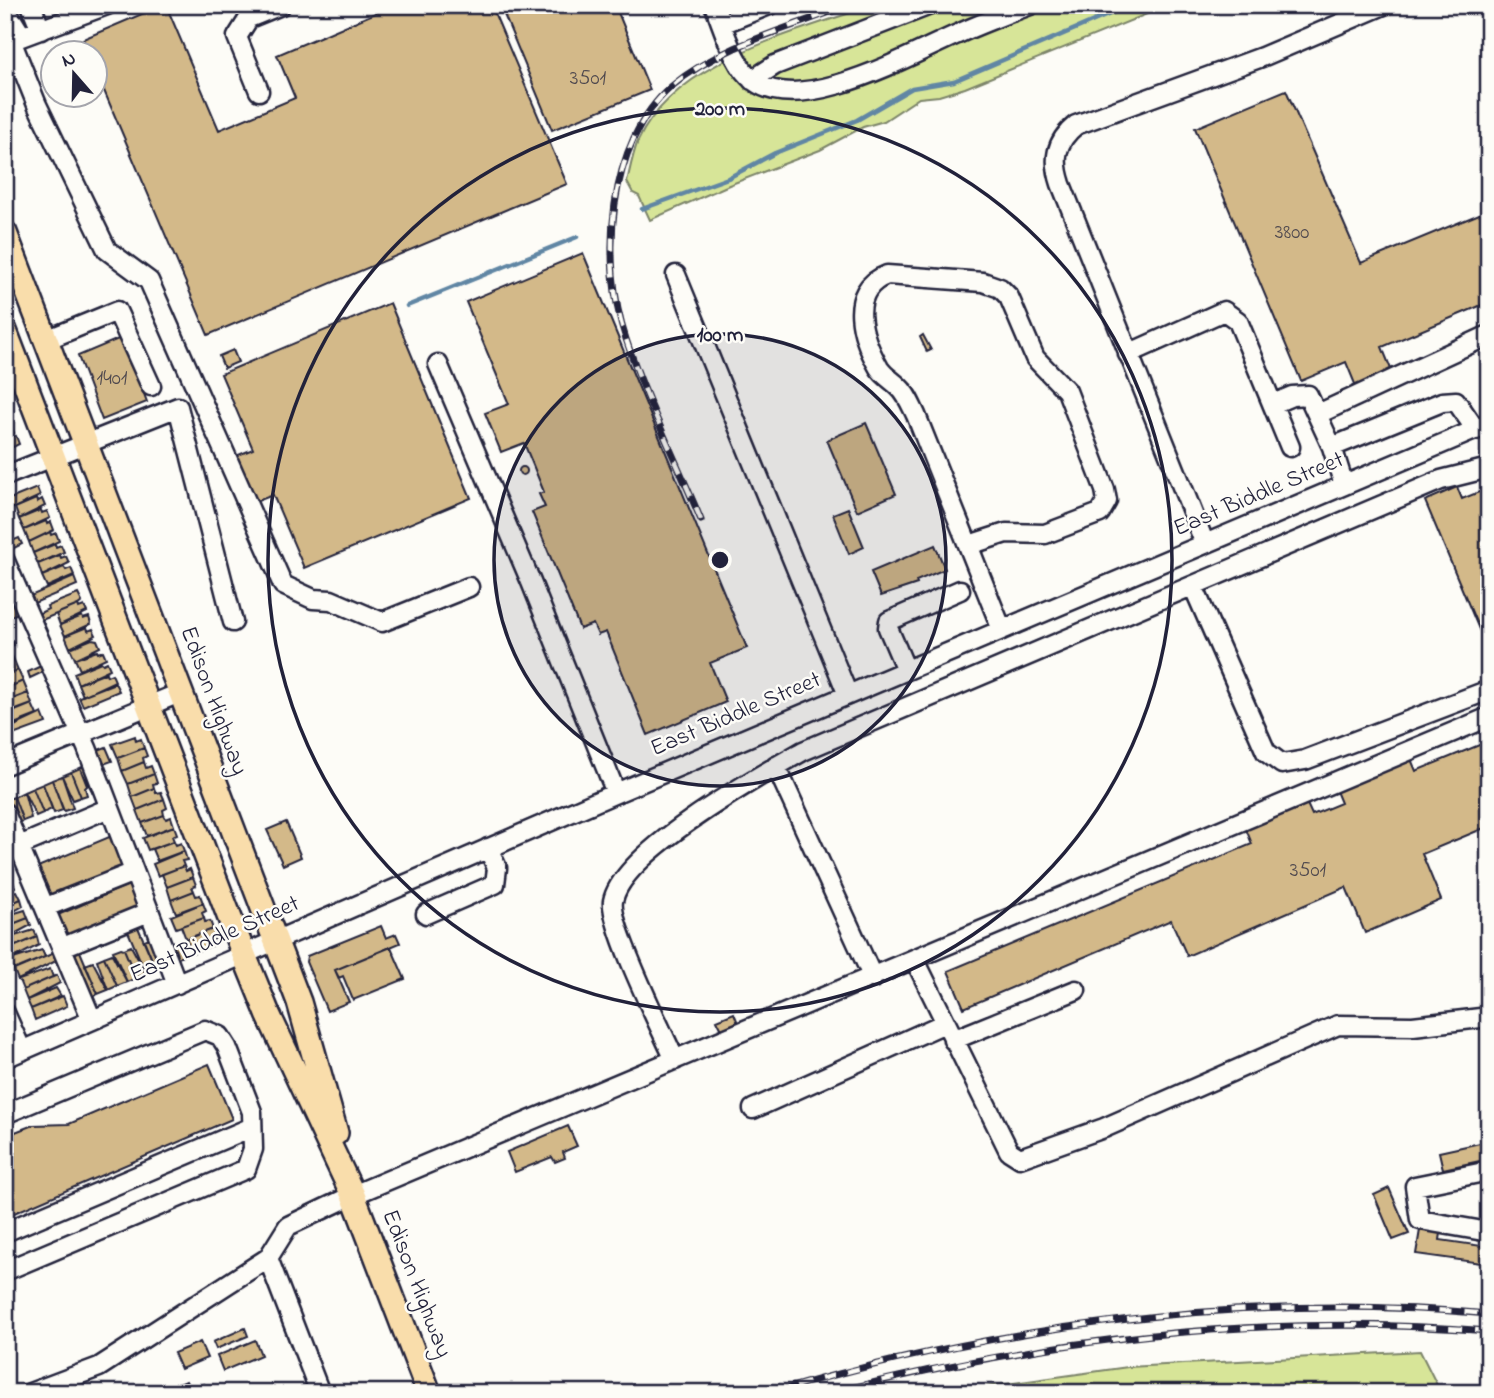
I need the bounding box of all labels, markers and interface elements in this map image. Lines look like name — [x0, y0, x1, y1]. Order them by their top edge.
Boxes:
north arrow — [38, 38, 108, 108]
text: N — [58, 45, 80, 75]
house number: 3501 — [570, 64, 607, 94]
text: 200 m — [694, 95, 745, 125]
house number: 3800 — [1275, 218, 1309, 248]
text: 100 m — [697, 321, 743, 351]
house number: 1401 — [96, 364, 128, 394]
street label: East Biddle Street — [1168, 443, 1350, 547]
centre of rings — [708, 548, 732, 572]
street label: Edison Highway — [169, 622, 256, 781]
street label: East Biddle Street — [645, 663, 827, 767]
house number: 3501 — [1290, 856, 1327, 886]
street label: East Biddle Street — [125, 887, 305, 993]
street label: Edison Highway — [371, 1205, 460, 1364]

